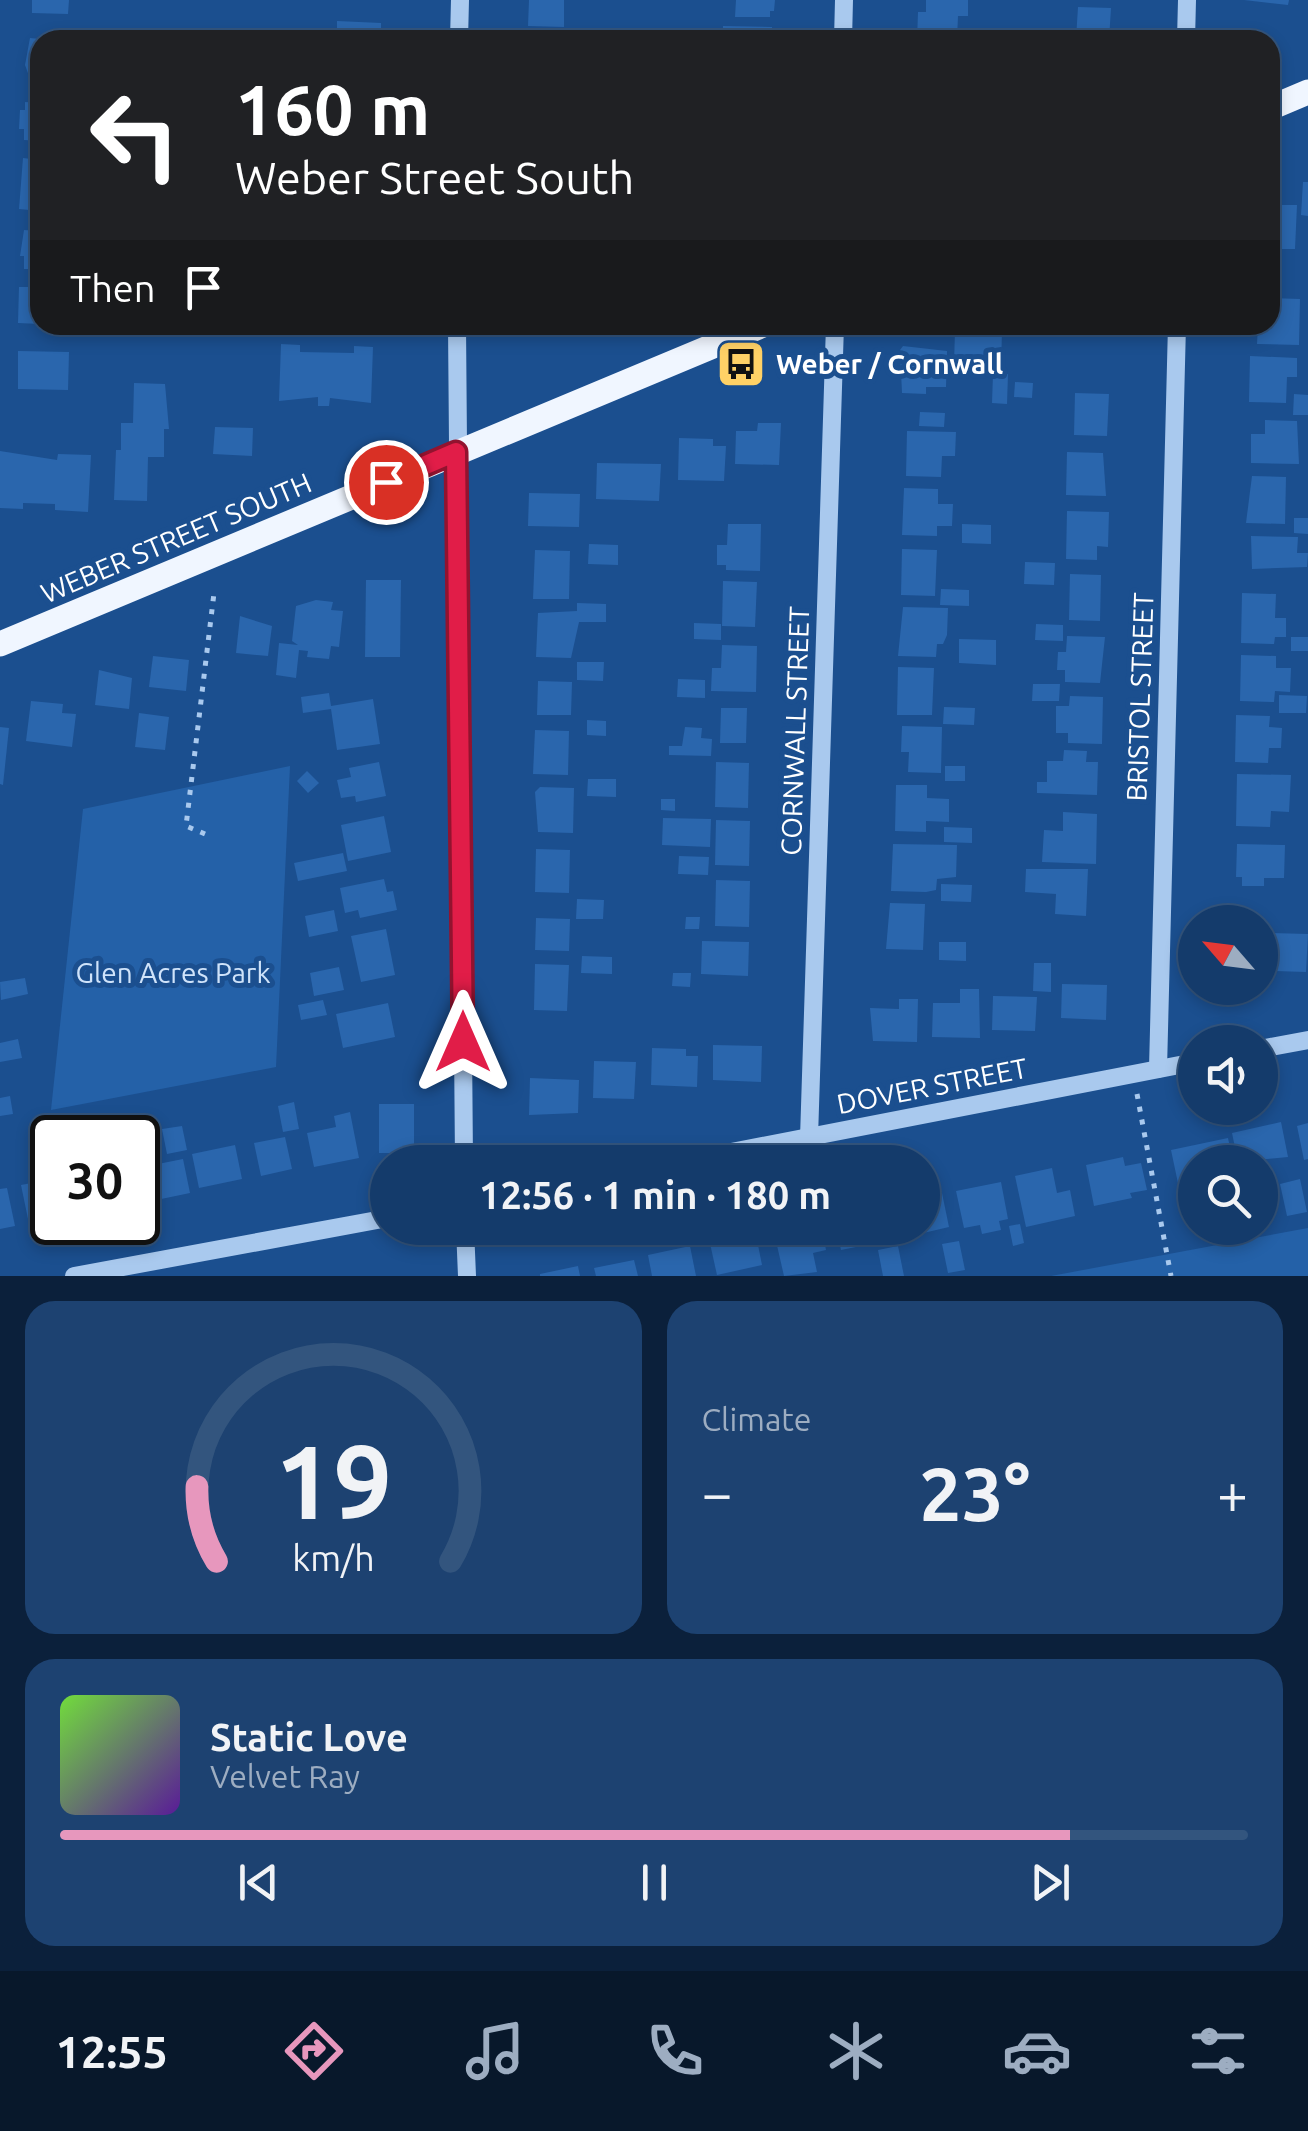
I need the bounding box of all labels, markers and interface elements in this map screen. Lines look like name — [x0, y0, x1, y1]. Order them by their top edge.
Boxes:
icon: left — [70, 70, 200, 200]
text: 160 m — [235, 70, 430, 148]
text: Weber Street South — [235, 152, 634, 203]
icon: arrive — [176, 260, 231, 315]
text: Then — [70, 267, 156, 309]
bus stop icon: Weber / Cornwall — [715, 338, 767, 390]
place label: Weber / Cornwall — [776, 348, 1003, 379]
pin — [344, 440, 429, 525]
icon: arrive — [359, 455, 414, 510]
street label: WEBER STREET SOUTH — [36, 466, 316, 609]
street label: BRISTOL STREET — [1120, 591, 1159, 802]
street label: CORNWALL STREET — [775, 605, 814, 856]
north arrow — [1178, 905, 1278, 1005]
map controls — [1178, 905, 1278, 1245]
park label: Glen Acres Park — [75, 957, 271, 988]
position arrow — [411, 990, 515, 1094]
button: sound — [1178, 1025, 1278, 1125]
street label: DOVER STREET — [834, 1052, 1030, 1119]
speed limit sign: 30 — [30, 1115, 160, 1245]
button: search — [1178, 1145, 1278, 1245]
text: 12:56 · 1 min · 180 m — [479, 1174, 831, 1216]
text: Climate — [702, 1401, 812, 1437]
text: 19 — [275, 1422, 392, 1539]
text: 23° — [919, 1451, 1030, 1535]
text: − — [702, 1462, 733, 1523]
text: + — [1217, 1462, 1248, 1523]
text: km/h — [292, 1538, 375, 1578]
text: Static Love — [210, 1716, 408, 1758]
text: Velvet Ray — [210, 1758, 360, 1794]
icon: previous — [231, 1855, 286, 1910]
icon: pause — [627, 1855, 682, 1910]
icon: next — [1023, 1855, 1078, 1910]
icon: directions — [279, 2016, 349, 2086]
icon: music — [460, 2016, 530, 2086]
icon: phone — [640, 2016, 710, 2086]
icon: climate — [821, 2016, 891, 2086]
icon: car — [1002, 2016, 1072, 2086]
icon: filters — [1183, 2016, 1253, 2086]
text: 12:55 — [55, 2026, 168, 2077]

